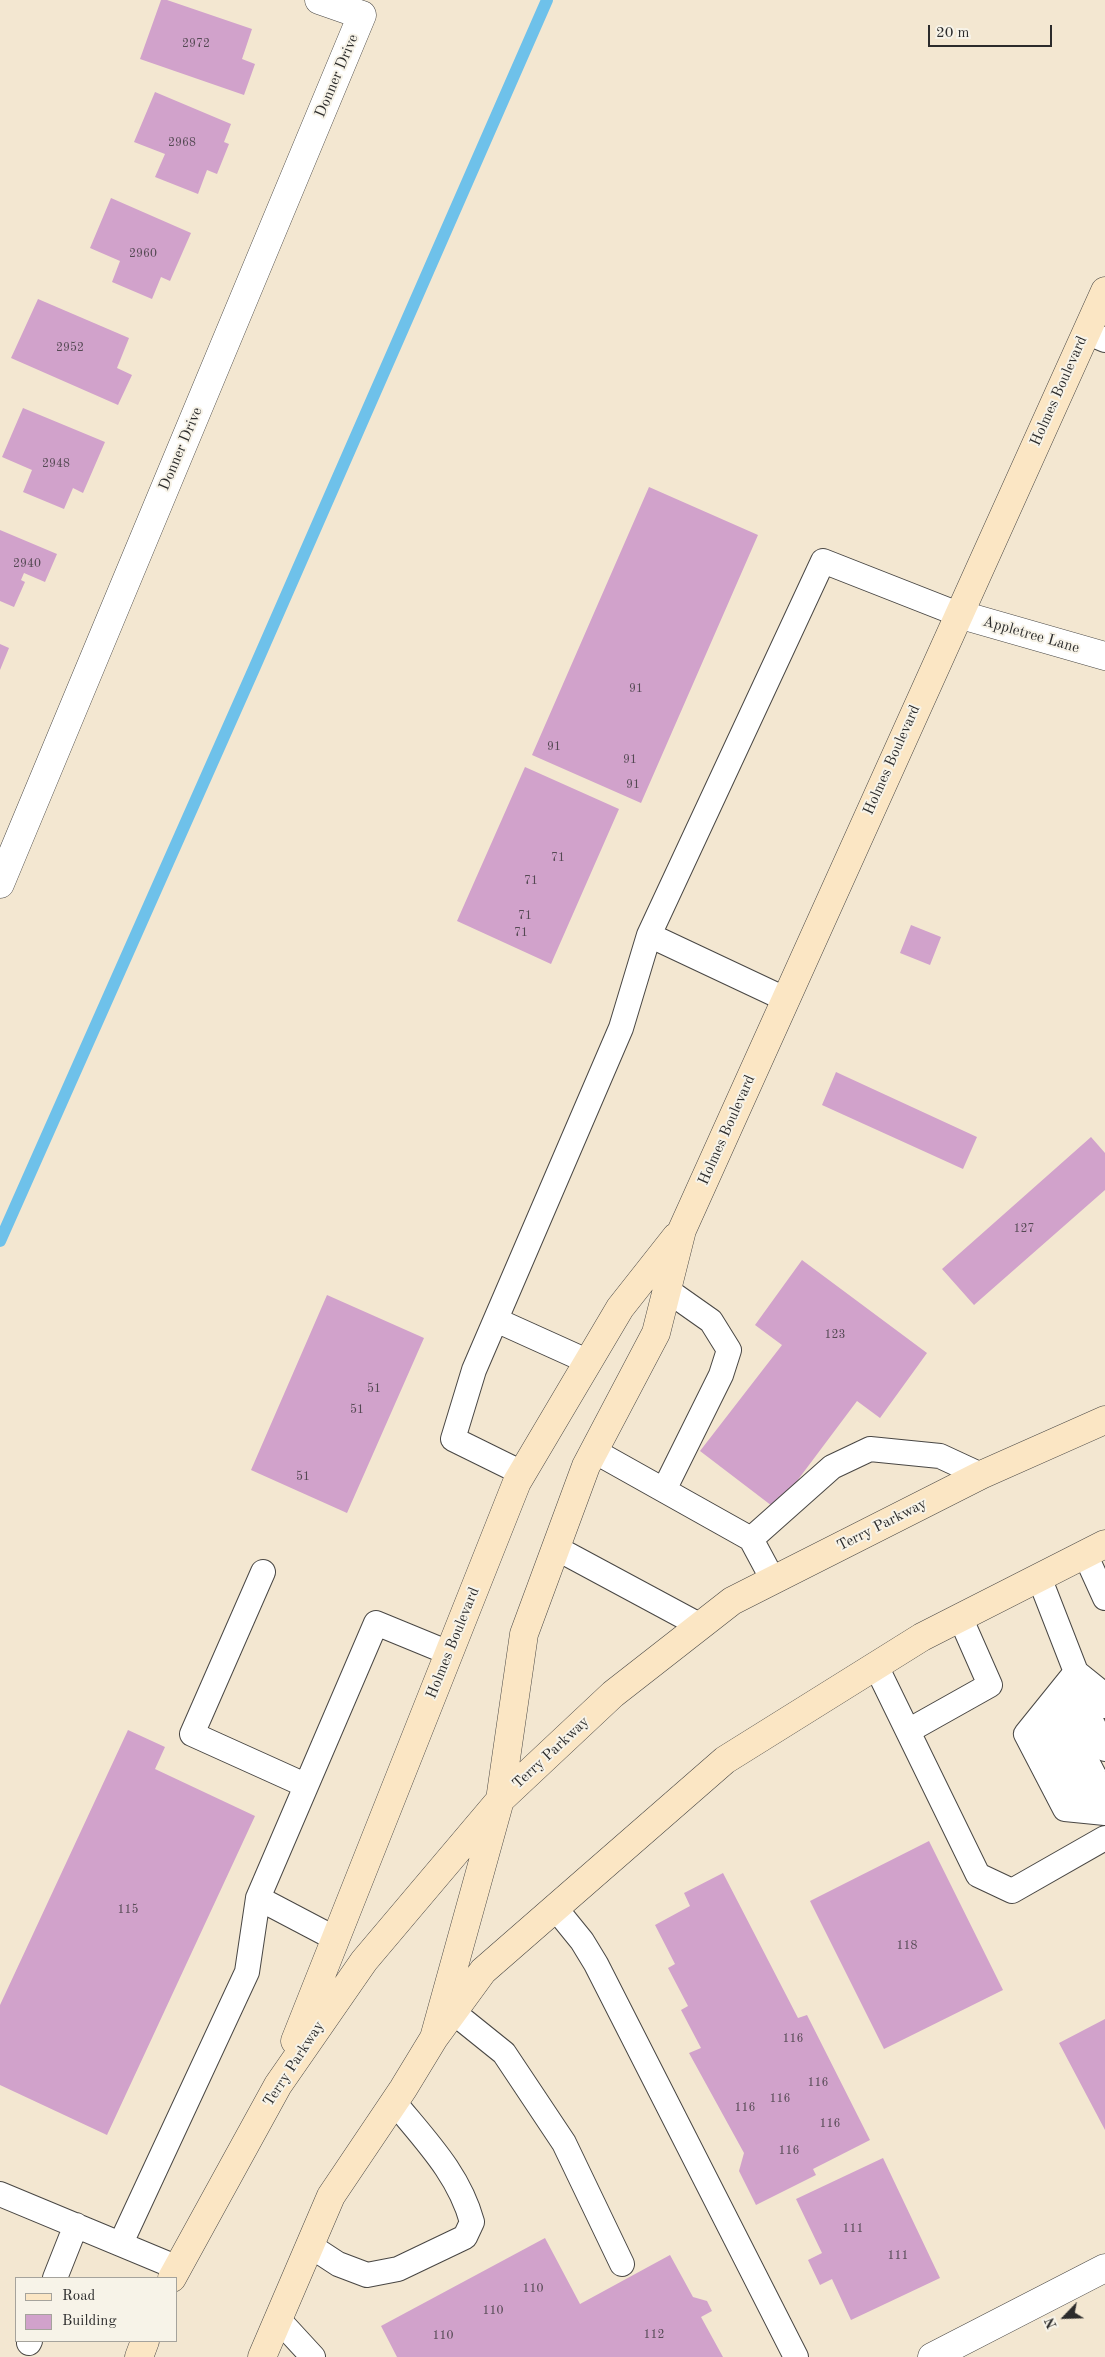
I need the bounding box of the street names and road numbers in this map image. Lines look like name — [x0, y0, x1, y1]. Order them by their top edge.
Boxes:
street label: Donner Drive — [311, 32, 363, 120]
street label: Holmes Boulevard — [1027, 333, 1091, 449]
street label: Donner Drive — [155, 405, 207, 493]
street label: Appletree Lane — [981, 613, 1081, 657]
street label: Holmes Boulevard — [860, 702, 924, 818]
street label: Holmes Boulevard — [695, 1072, 759, 1188]
street label: Terry Parkway — [834, 1495, 930, 1555]
street label: Holmes Boulevard — [422, 1585, 484, 1701]
street label: Terry Parkway — [509, 1713, 593, 1793]
street label: Terry Parkway — [260, 2018, 328, 2110]

